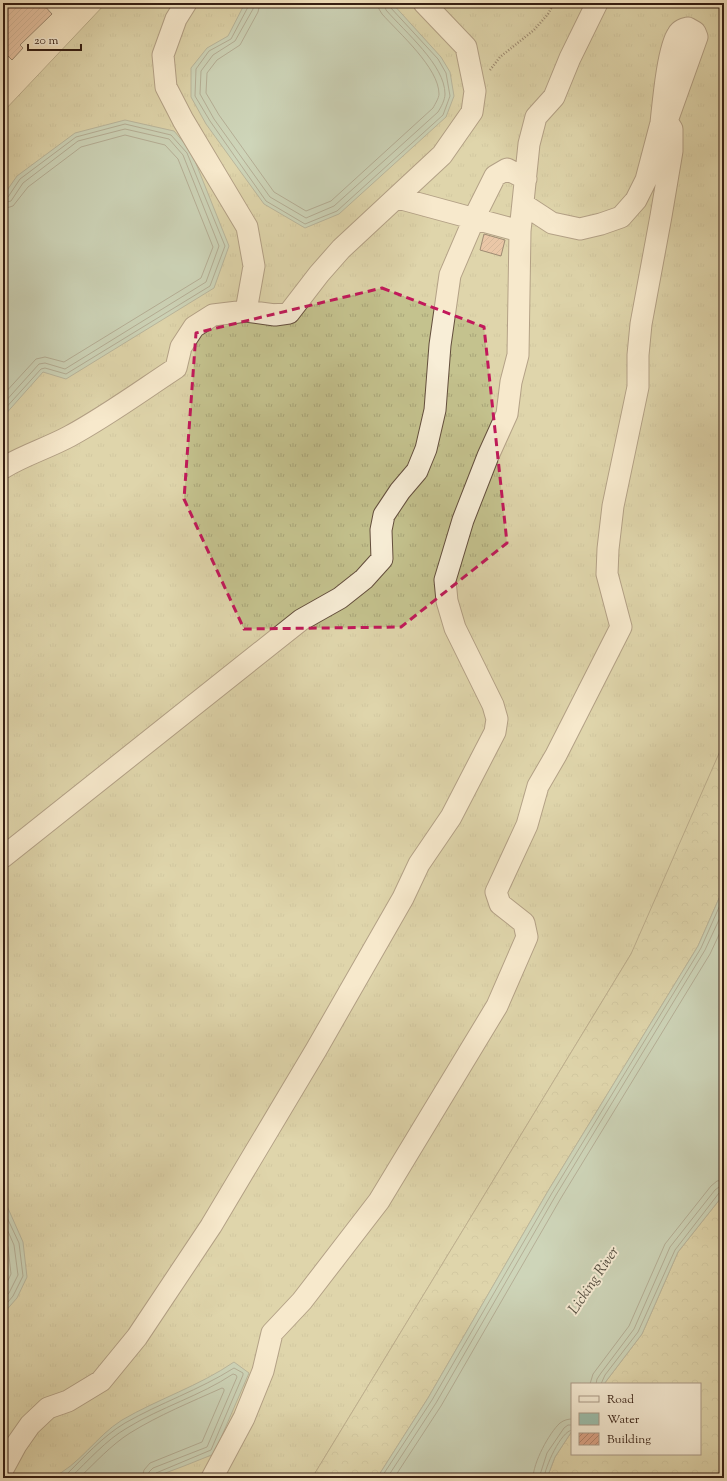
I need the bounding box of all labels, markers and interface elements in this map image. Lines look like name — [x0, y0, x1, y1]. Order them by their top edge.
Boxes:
scale bar — [28, 26, 81, 52]
text: 20 m — [34, 32, 59, 50]
water label: Licking River — [564, 1242, 625, 1319]
legend — [571, 1383, 701, 1455]
text: Road — [607, 1391, 634, 1409]
text: Water — [607, 1411, 640, 1429]
text: Building — [607, 1431, 651, 1449]

